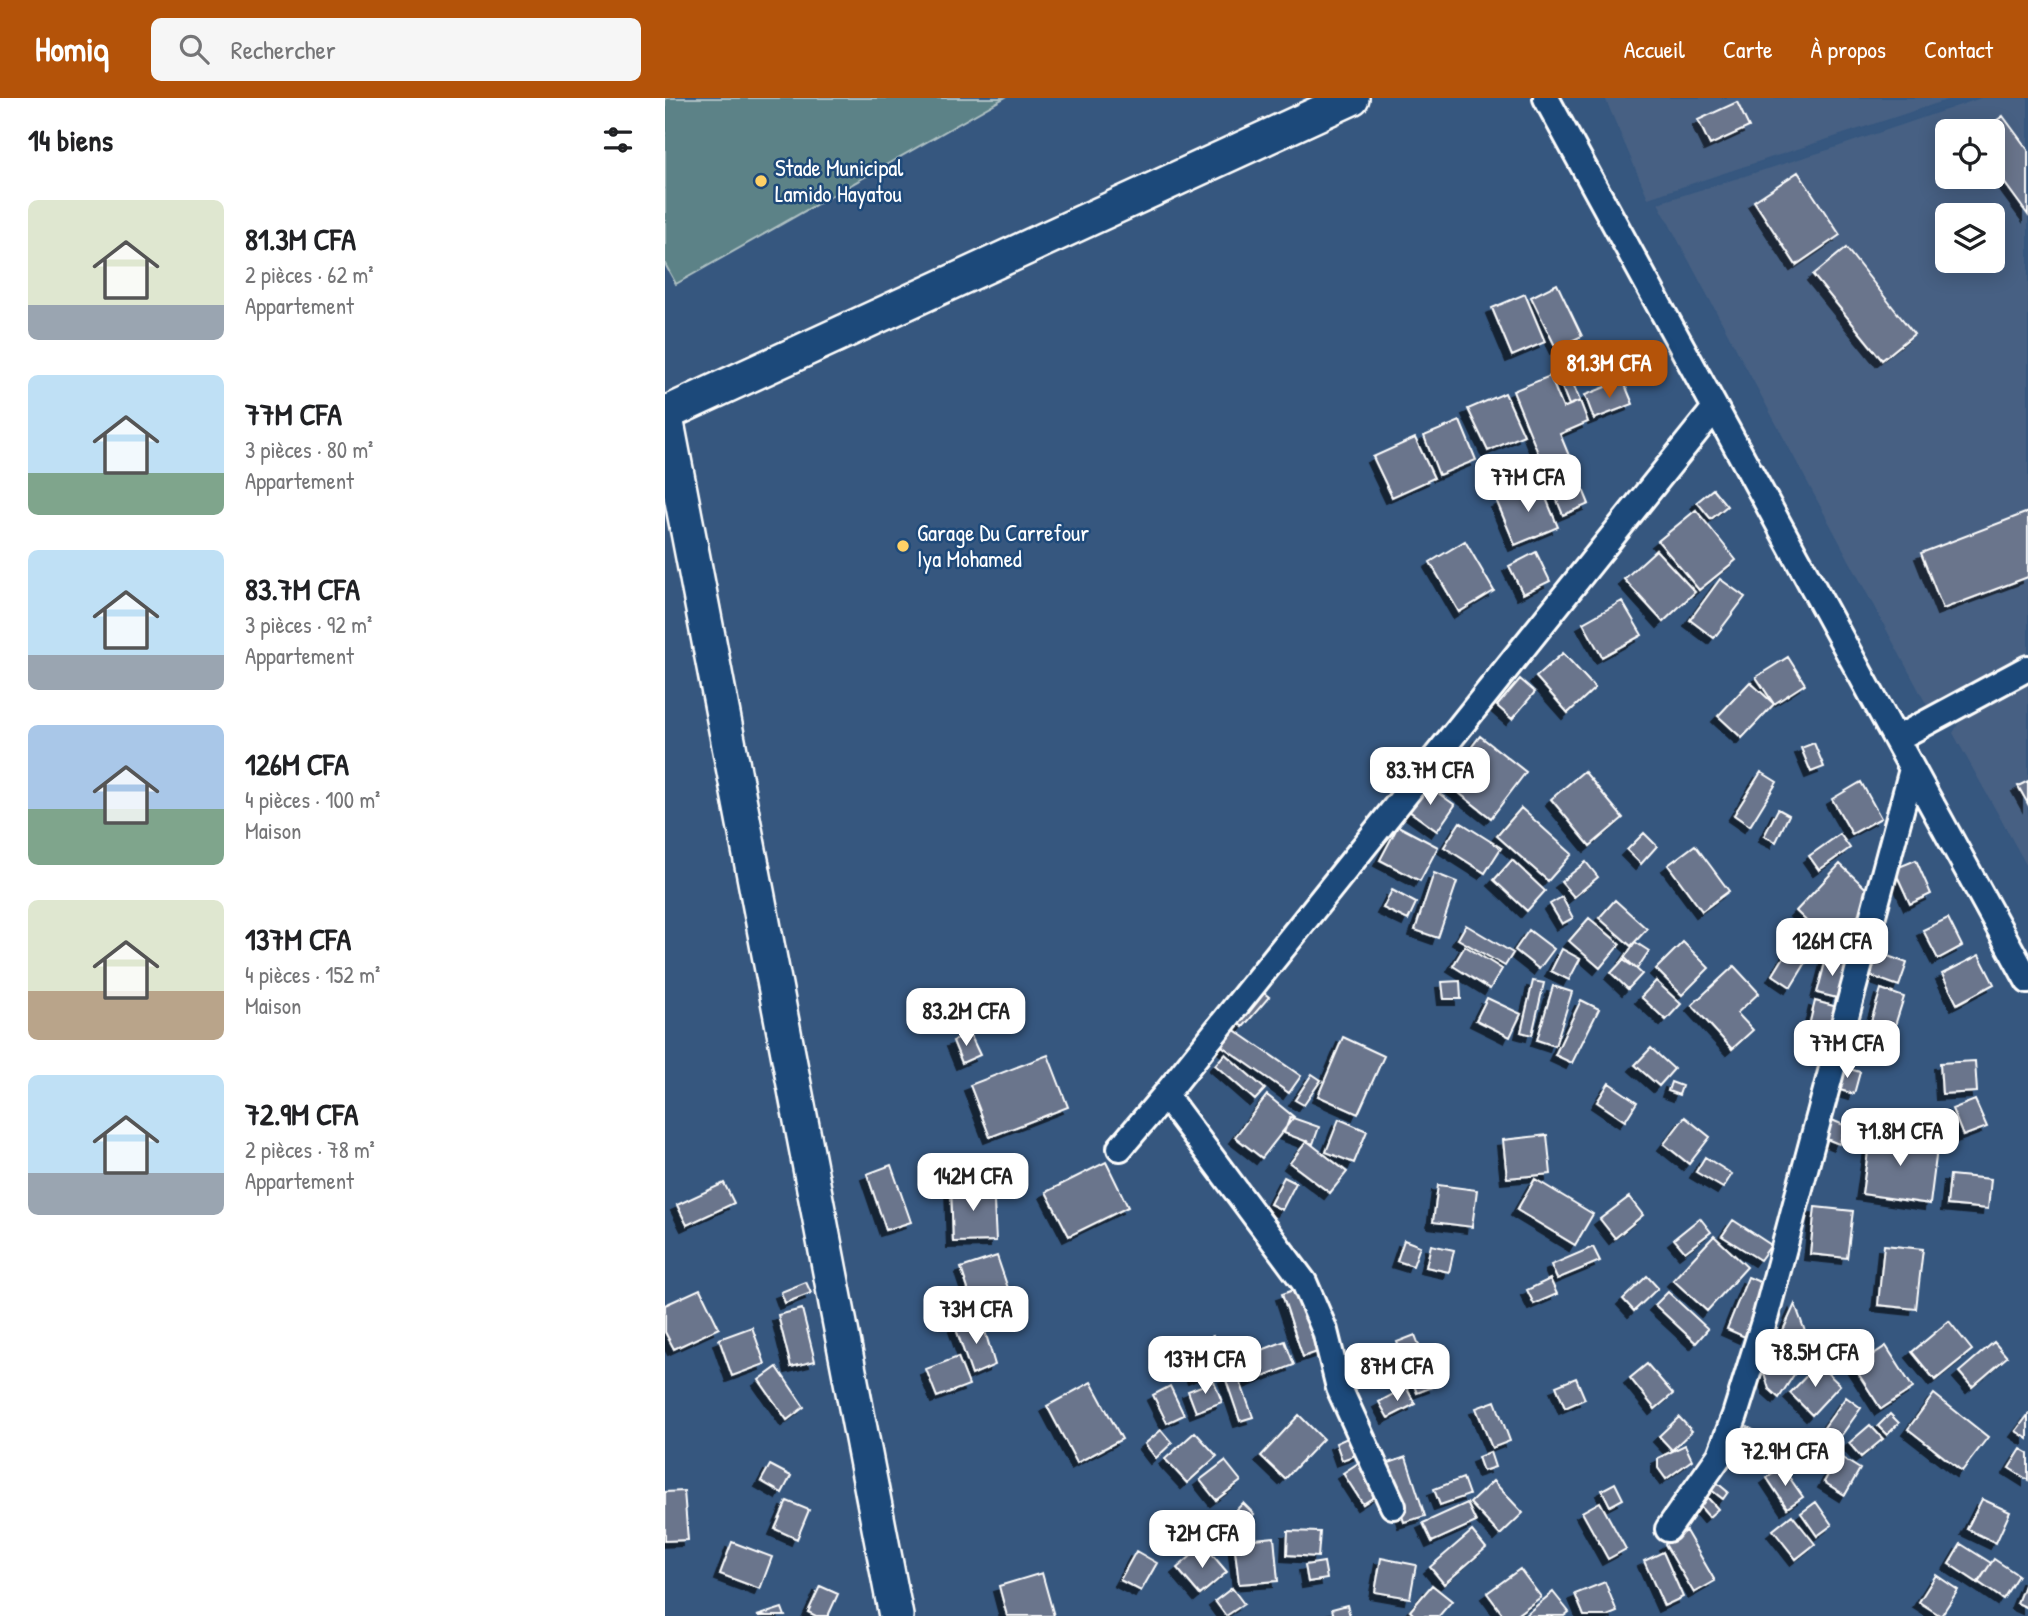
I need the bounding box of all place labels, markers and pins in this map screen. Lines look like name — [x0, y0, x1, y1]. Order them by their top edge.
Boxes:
place label: Stade Municipal Lamido Hayatou — [775, 152, 904, 209]
marker: Stade Municipal Lamido Hayatou — [753, 173, 769, 189]
pin: 81.3M CFA — [1529, 341, 1689, 400]
pin: 77M CFA — [1463, 454, 1593, 514]
place label: Garage Du Carrefour Iya Mohamed — [917, 517, 1089, 574]
marker: Garage Du Carrefour Iya Mohamed — [895, 538, 911, 554]
pin: 83.7M CFA — [1350, 748, 1510, 807]
pin: 126M CFA — [1760, 918, 1904, 978]
pin: 83.2M CFA — [886, 988, 1046, 1048]
pin: 77M CFA — [1782, 1020, 1912, 1080]
pin: 71.8M CFA — [1820, 1108, 1980, 1168]
pin: 142M CFA — [901, 1154, 1045, 1213]
pin: 73M CFA — [911, 1286, 1041, 1346]
pin: 78.5M CFA — [1735, 1330, 1895, 1389]
pin: 137M CFA — [1133, 1336, 1277, 1396]
pin: 87M CFA — [1332, 1344, 1462, 1403]
pin: 72.9M CFA — [1705, 1428, 1865, 1488]
pin: 72M CFA — [1137, 1510, 1267, 1570]

